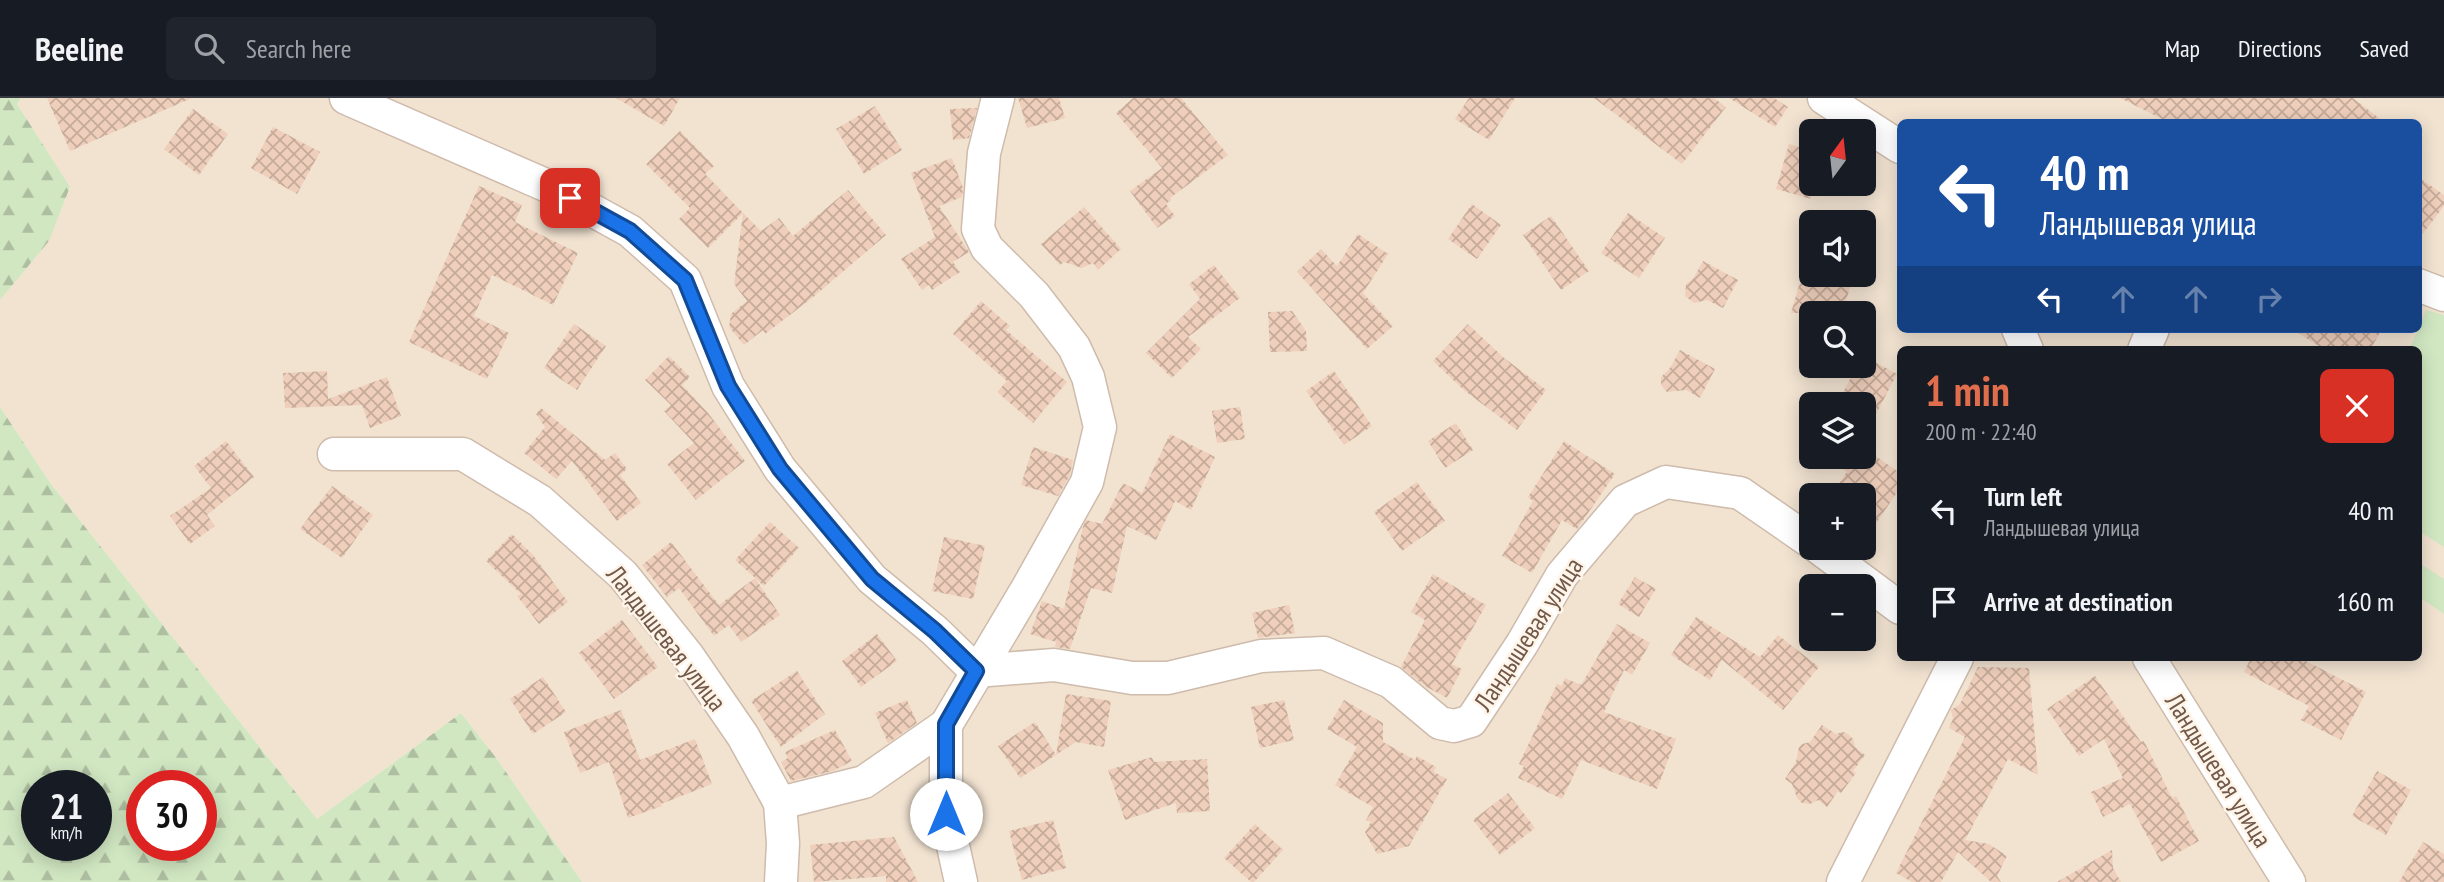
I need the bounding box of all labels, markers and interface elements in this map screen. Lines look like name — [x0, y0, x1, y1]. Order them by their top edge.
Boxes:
search box — [166, 17, 656, 80]
text: Beeline — [35, 27, 124, 70]
icon: search — [190, 29, 228, 67]
text: Search here — [246, 32, 351, 65]
text: Map — [2165, 33, 2200, 64]
text: Directions — [2238, 33, 2322, 64]
text: Saved — [2360, 33, 2409, 64]
north arrow — [1799, 119, 1876, 196]
map controls — [1799, 119, 1876, 651]
text: 40 m — [2040, 140, 2129, 204]
icon: left — [1925, 147, 2016, 238]
pin — [540, 168, 600, 228]
icon: arrive — [551, 179, 589, 217]
text: Ландышевая улица — [2040, 202, 2257, 244]
button: sound — [1799, 210, 1876, 287]
icon: left — [2031, 280, 2069, 318]
icon: ahead — [2104, 280, 2142, 318]
icon: ahead — [2177, 280, 2215, 318]
icon: right — [2250, 280, 2288, 318]
button: search — [1799, 301, 1876, 378]
text: 1 min — [1925, 363, 2010, 418]
button: close — [2320, 369, 2394, 443]
button: layers — [1799, 392, 1876, 469]
text: 200 m · 22:40 — [1925, 417, 2037, 446]
text: Turn left — [1984, 480, 2062, 513]
button: + — [1799, 483, 1876, 560]
icon: left — [1925, 492, 1963, 530]
text: 40 m — [2348, 494, 2394, 527]
text: Ландышевая улица — [1984, 513, 2140, 542]
street label: Ландышевая улица — [1466, 551, 1590, 718]
street label: Ландышевая улица — [599, 558, 734, 717]
button: − — [1799, 574, 1876, 651]
icon: arrive — [1925, 583, 1963, 621]
text: Arrive at destination — [1984, 585, 2173, 618]
text: 160 m — [2336, 585, 2394, 618]
street label: Ландышевая улица — [2158, 686, 2280, 853]
speed limit sign: 30 — [126, 770, 217, 861]
position arrow — [909, 777, 983, 851]
text: 21 — [50, 783, 83, 829]
text: km/h — [51, 821, 82, 844]

